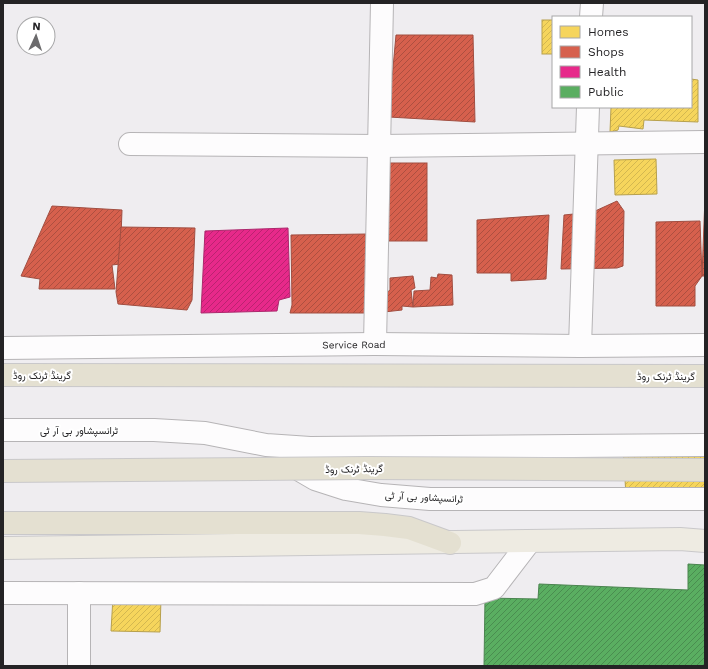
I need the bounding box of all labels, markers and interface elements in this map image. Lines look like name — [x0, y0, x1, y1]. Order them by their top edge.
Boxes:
north arrow — [16, 16, 56, 56]
legend — [552, 16, 692, 108]
text: N — [32, 20, 41, 33]
text: Homes — [588, 25, 629, 39]
text: Shops — [588, 45, 624, 59]
text: Health — [588, 65, 626, 79]
text: Public — [588, 85, 624, 99]
street label: Service Road — [322, 338, 386, 350]
street label: گرینڈ ٹرنک روڈ — [13, 370, 71, 382]
street label: گرینڈ ٹرنک روڈ — [637, 371, 695, 383]
street label: ٹرانسپشاور بی آر ٹی — [40, 425, 118, 438]
street label: گرینڈ ٹرنک روڈ — [325, 463, 384, 476]
street label: ٹرانسپشاور بی آر ٹی — [385, 489, 463, 507]

